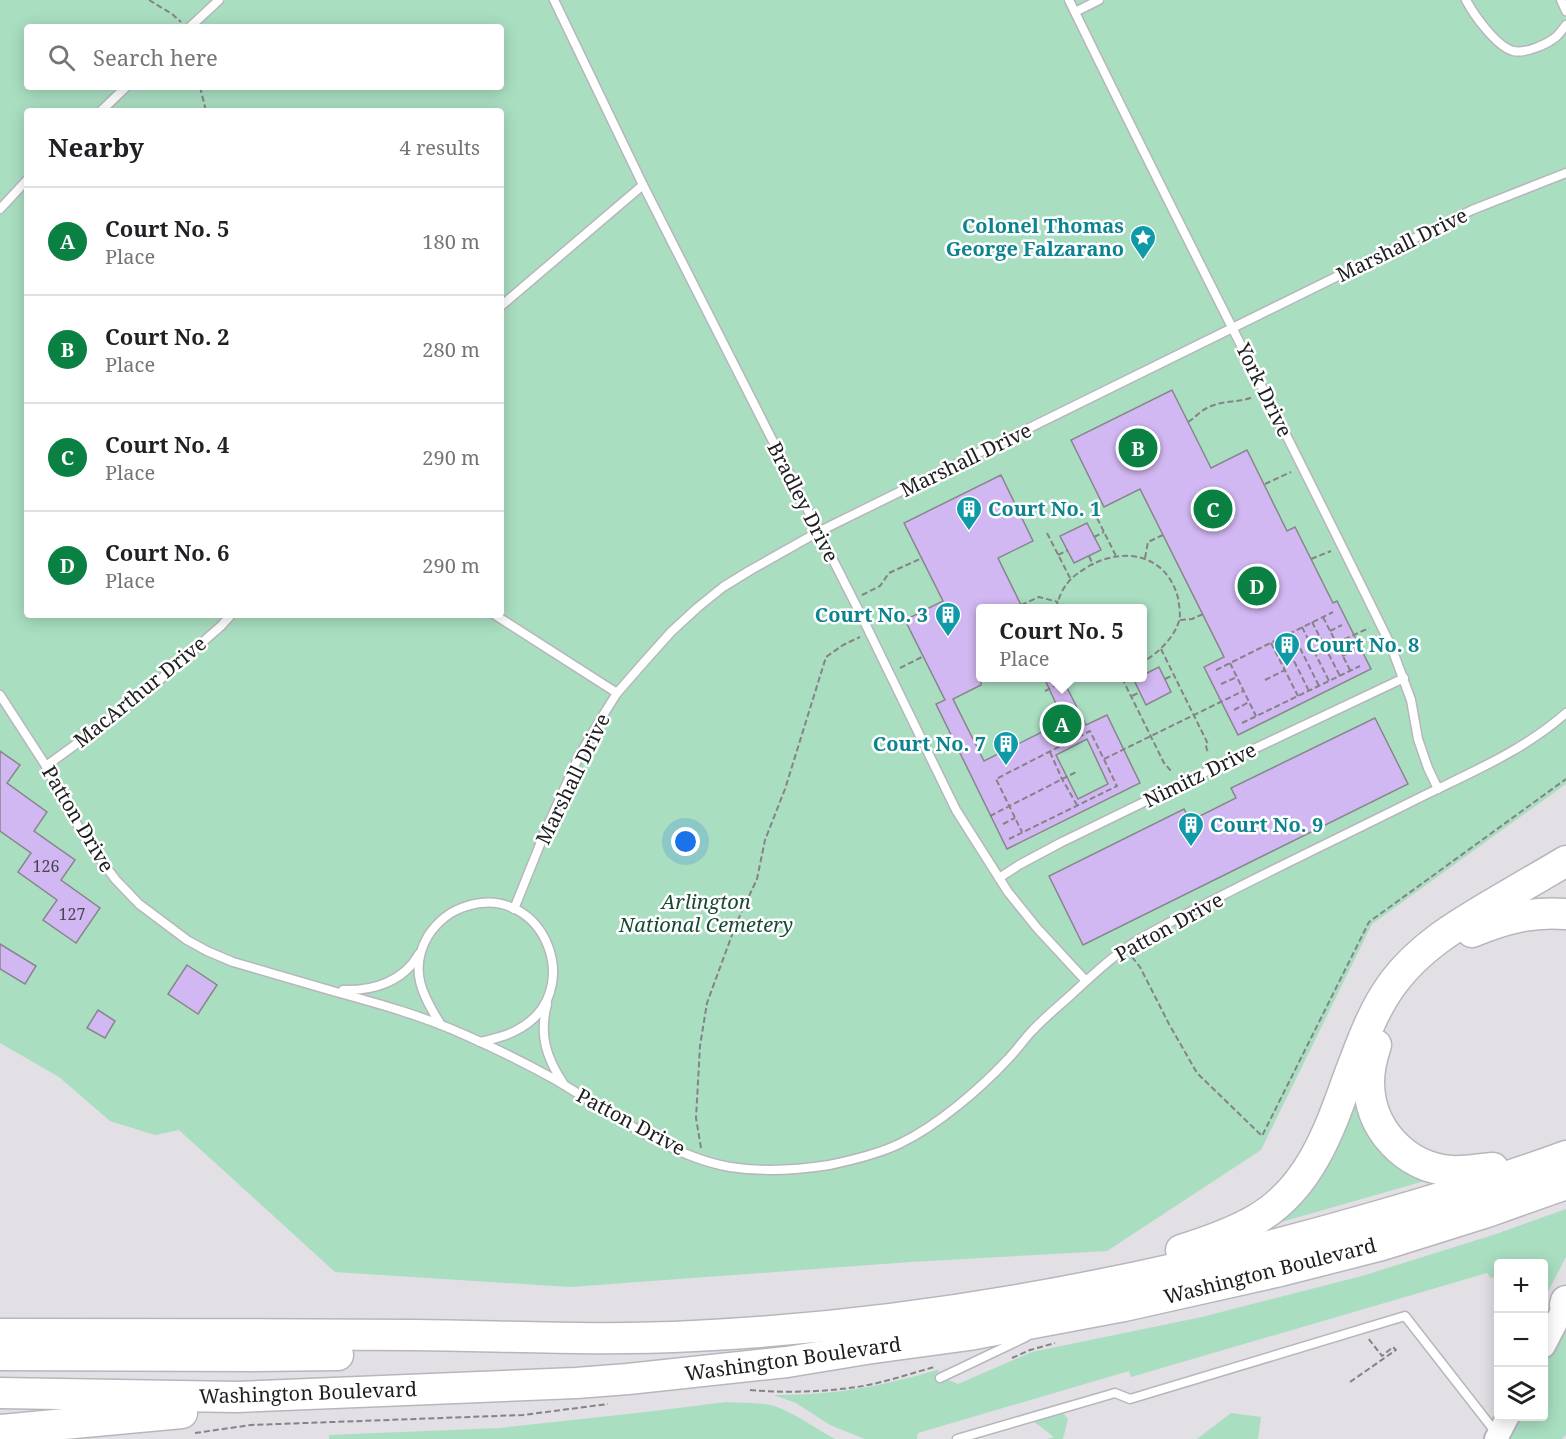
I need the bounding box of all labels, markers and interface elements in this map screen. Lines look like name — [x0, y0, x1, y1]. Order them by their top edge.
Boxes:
search box — [24, 24, 504, 90]
icon: search — [45, 41, 78, 74]
text: Search here — [93, 42, 218, 72]
text: Nearby — [48, 129, 144, 165]
text: 4 results — [400, 134, 480, 161]
street label: Marshall Drive — [1332, 201, 1472, 288]
place label: Colonel Thomas George Falzarano — [946, 212, 1124, 262]
text: Court No. 5 — [105, 213, 230, 243]
place icon: Colonel Thomas George Falzarano — [1128, 223, 1158, 261]
text: A — [60, 228, 75, 255]
text: 180 m — [422, 228, 480, 255]
text: Place — [105, 243, 155, 270]
text: Court No. 2 — [105, 321, 230, 351]
text: B — [61, 336, 74, 363]
text: 280 m — [422, 336, 480, 363]
street label: York Drive — [1230, 337, 1299, 441]
text: Place — [105, 351, 155, 378]
street label: Marshall Drive — [896, 416, 1036, 503]
pin: B — [1118, 426, 1158, 470]
text: Court No. 4 — [105, 429, 230, 459]
street label: Bradley Drive — [762, 437, 845, 567]
text: C — [61, 444, 74, 471]
text: 290 m — [422, 444, 480, 471]
text: Place — [105, 459, 155, 486]
pin: C — [1194, 486, 1232, 532]
building icon: Court No. 1 — [954, 494, 984, 532]
place label: Court No. 1 — [988, 495, 1101, 522]
text: Court No. 6 — [105, 537, 230, 567]
text: D — [60, 552, 75, 579]
text: 290 m — [422, 552, 480, 579]
pin: D — [1238, 564, 1276, 608]
text: Place — [105, 567, 155, 594]
building icon: Court No. 3 — [933, 600, 963, 638]
place label: Court No. 3 — [815, 601, 928, 628]
popup — [976, 604, 1147, 682]
text: Court No. 5 — [999, 615, 1124, 645]
street label: MacArthur Drive — [68, 630, 212, 753]
building icon: Court No. 8 — [1272, 630, 1302, 668]
place label: Court No. 8 — [1306, 631, 1419, 658]
text: Place — [999, 645, 1049, 672]
pin: A — [1042, 702, 1082, 746]
street label: Marshall Drive — [529, 709, 616, 849]
building icon: Court No. 7 — [991, 729, 1021, 767]
place label: Court No. 7 — [873, 730, 986, 757]
street label: Nimitz Drive — [1139, 736, 1261, 813]
street label: Patton Drive — [36, 760, 121, 877]
building icon: Court No. 9 — [1176, 810, 1206, 848]
place label: Court No. 9 — [1210, 811, 1323, 838]
your location — [671, 827, 700, 856]
house number: 126 — [33, 855, 59, 877]
street label: Patton Drive — [1110, 886, 1228, 967]
park label: Arlington National Cemetery — [618, 888, 793, 938]
house number: 127 — [59, 903, 85, 925]
street label: Patton Drive — [572, 1082, 690, 1162]
street label: Washington Boulevard — [1161, 1231, 1379, 1310]
map controls — [1494, 1259, 1548, 1421]
button: + — [1494, 1259, 1548, 1313]
button: − — [1494, 1313, 1548, 1367]
street label: Washington Boulevard — [683, 1330, 903, 1387]
button: layers — [1494, 1367, 1548, 1421]
street label: Washington Boulevard — [199, 1375, 417, 1410]

